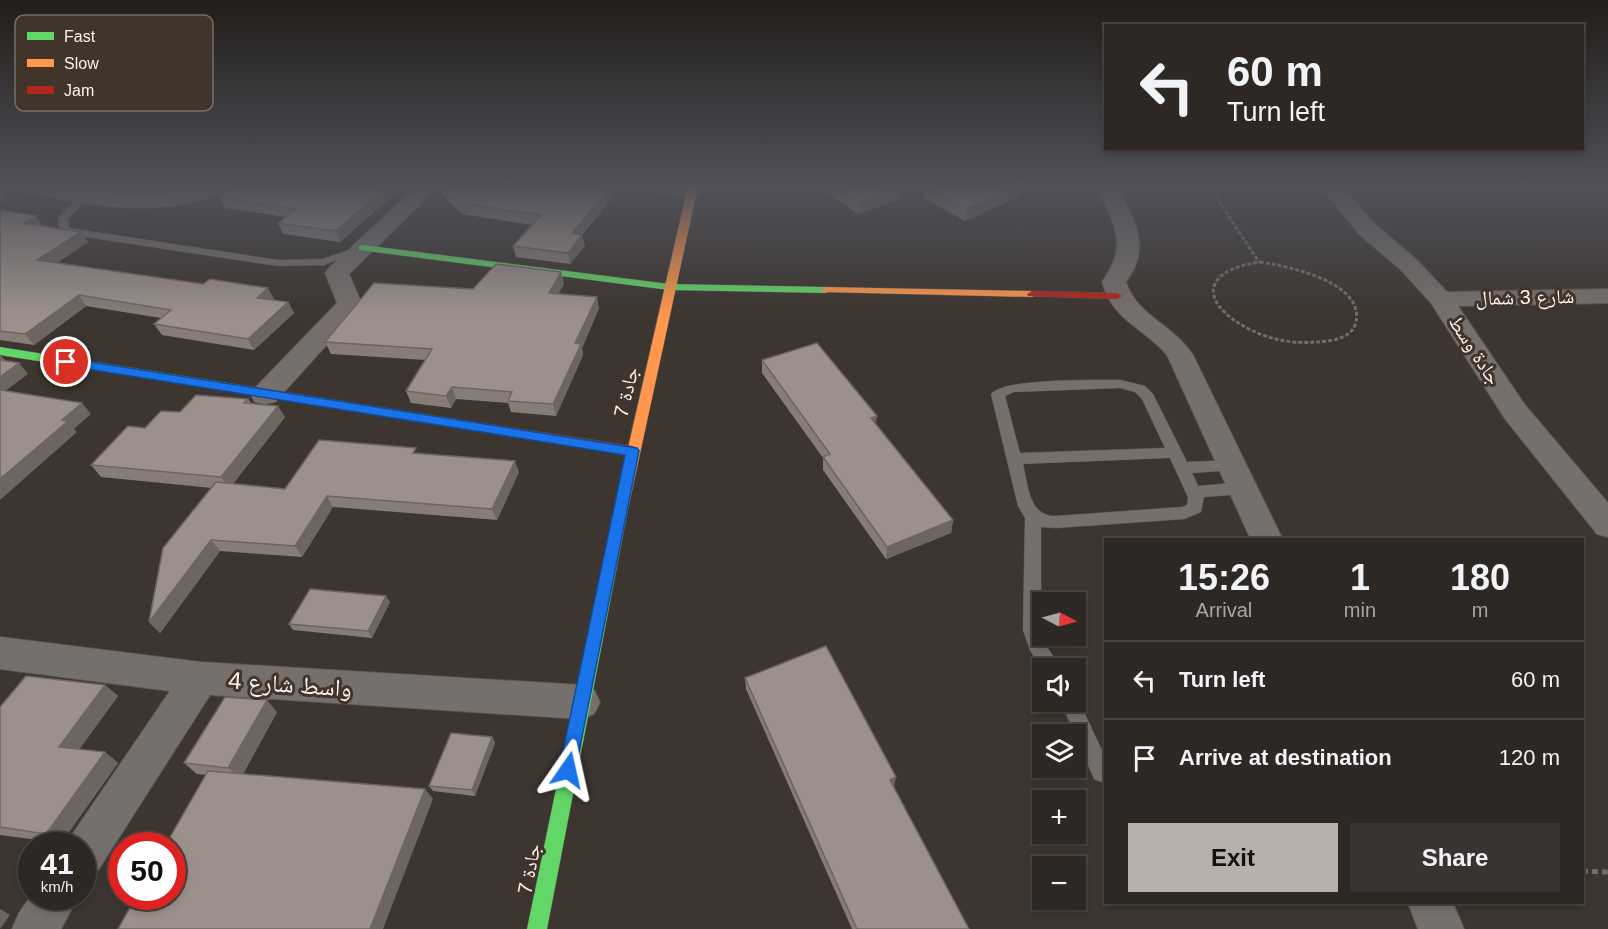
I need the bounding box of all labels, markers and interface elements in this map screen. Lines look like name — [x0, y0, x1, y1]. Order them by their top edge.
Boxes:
legend — [15, 15, 213, 111]
text: Fast — [64, 28, 96, 45]
icon: left — [1128, 48, 1206, 126]
text: 60 m — [1227, 48, 1323, 95]
text: Slow — [64, 55, 99, 72]
text: Jam — [64, 82, 94, 99]
text: Turn left — [1227, 97, 1325, 127]
street label: شارع 3 شمال — [1475, 285, 1575, 311]
street label: جادة وسط — [1444, 311, 1506, 389]
pin — [40, 336, 91, 387]
icon: arrive — [49, 345, 82, 378]
street label: جادة 7 — [610, 364, 643, 419]
text: 15:26 — [1178, 557, 1270, 598]
text: 1 — [1350, 557, 1370, 598]
text: 180 — [1450, 557, 1510, 598]
north arrow — [1032, 592, 1086, 646]
map controls — [1032, 592, 1086, 910]
text: Arrival — [1196, 599, 1252, 621]
text: min — [1344, 599, 1376, 621]
text: m — [1472, 599, 1488, 621]
button: sound — [1032, 658, 1086, 712]
icon: left — [1128, 664, 1161, 697]
street label: واسط شارع 4 — [227, 666, 353, 704]
text: Turn left — [1179, 667, 1265, 692]
text: 60 m — [1511, 667, 1560, 692]
button: layers — [1032, 724, 1086, 778]
position arrow — [536, 738, 600, 802]
icon: arrive — [1128, 742, 1161, 775]
text: Arrive at destination — [1179, 745, 1392, 770]
text: 120 m — [1499, 745, 1560, 770]
button: + — [1032, 790, 1086, 844]
button: Exit — [1128, 823, 1338, 892]
button: Share — [1350, 823, 1560, 892]
speed limit sign: 50 — [108, 832, 186, 910]
street label: جادة 7 — [513, 842, 545, 896]
text: 41 — [40, 847, 74, 880]
button: − — [1032, 856, 1086, 910]
text: km/h — [41, 878, 73, 895]

